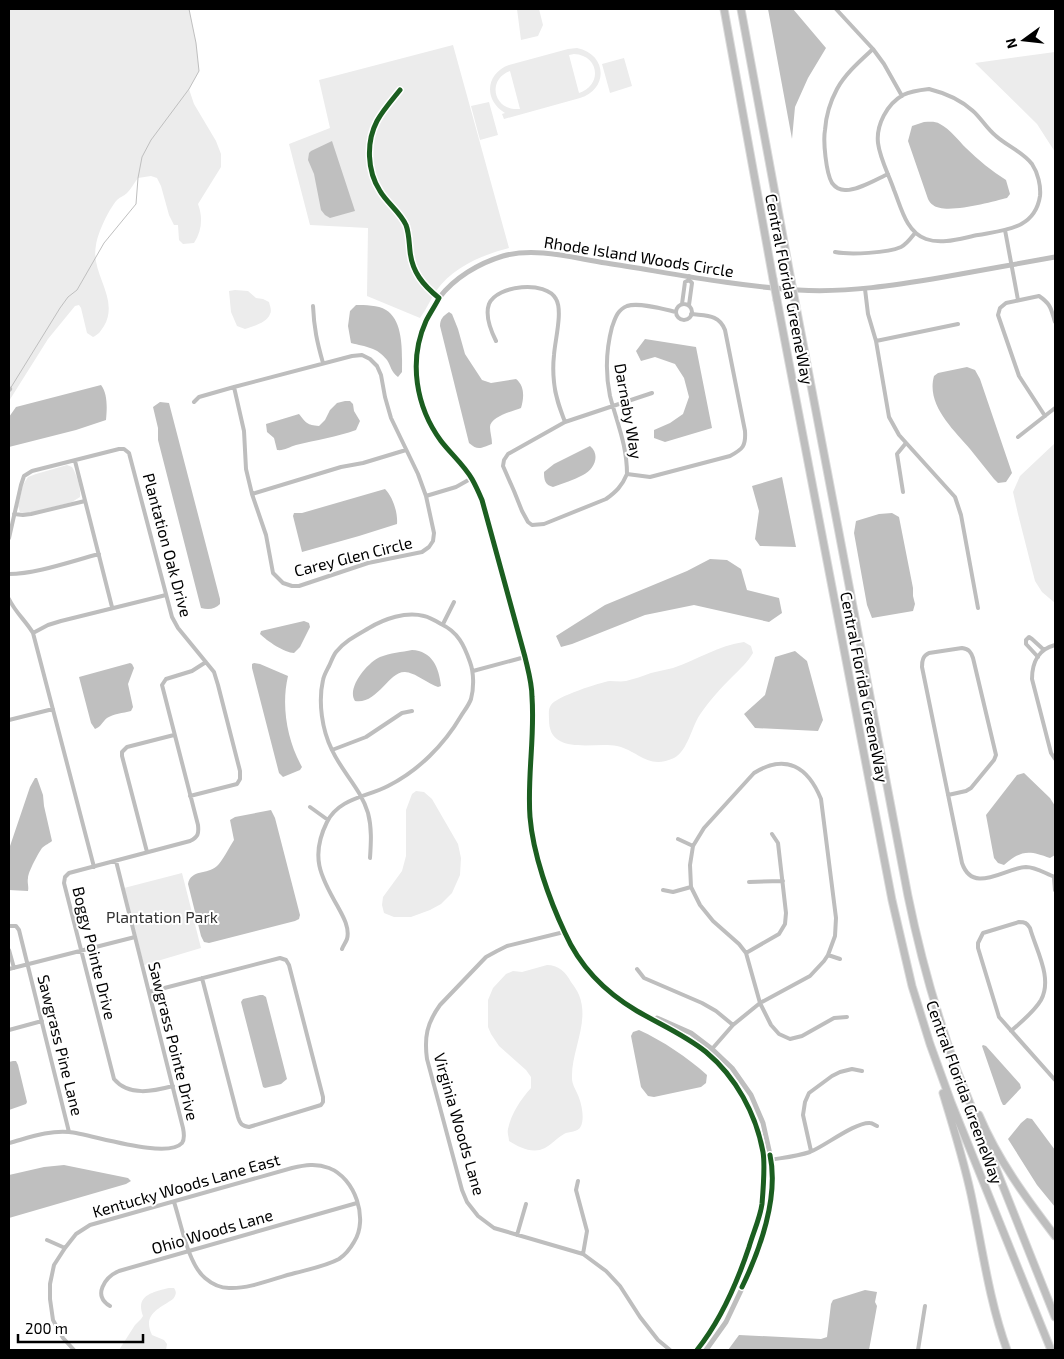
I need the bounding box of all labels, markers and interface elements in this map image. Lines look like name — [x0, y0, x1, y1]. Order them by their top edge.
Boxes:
north arrow — [999, 15, 1049, 65]
text: N — [1001, 36, 1020, 51]
street label: Central Florida GreeneWay — [762, 192, 818, 387]
street label: Rhode Island Woods Circle — [543, 232, 735, 280]
street label: Darnaby Way — [611, 362, 647, 461]
street label: Plantation Oak Drive — [140, 471, 196, 619]
street label: Carey Glen Circle — [292, 532, 414, 580]
street label: Central Florida GreeneWay — [837, 590, 893, 785]
street label: Boggy Pointe Drive — [69, 884, 121, 1022]
park label: Plantation Park — [106, 907, 218, 926]
street label: Sawgrass Pointe Drive — [145, 960, 203, 1122]
street label: Sawgrass Pine Lane — [34, 973, 88, 1117]
street label: Central Florida GreeneWay — [923, 998, 1007, 1187]
street label: Virginia Woods Lane — [431, 1051, 489, 1197]
street label: Kentucky Woods Lane East — [90, 1149, 282, 1221]
street label: Ohio Woods Lane — [149, 1205, 275, 1257]
scale bar — [18, 1312, 142, 1344]
text: 200 m — [25, 1319, 68, 1337]

